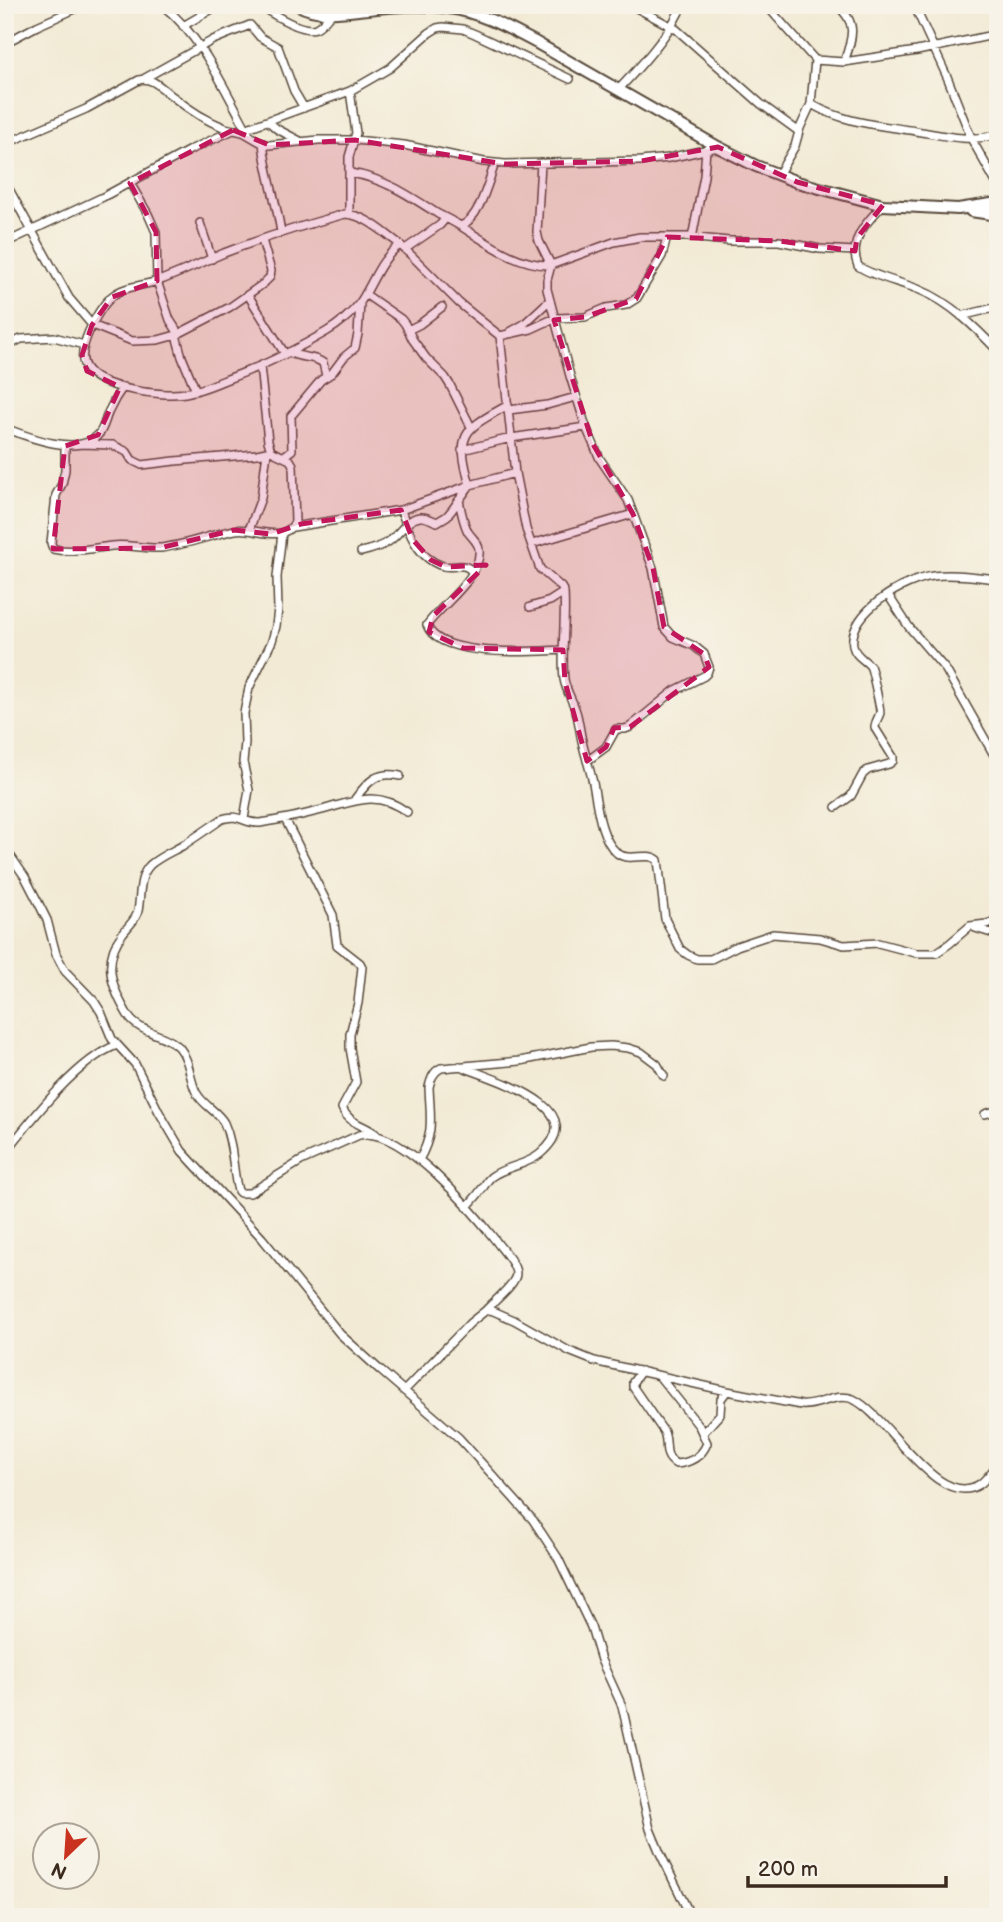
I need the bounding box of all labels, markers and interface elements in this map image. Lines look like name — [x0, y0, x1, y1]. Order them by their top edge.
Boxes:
north arrow — [32, 1820, 102, 1890]
scale bar — [748, 1845, 945, 1889]
text: N — [48, 1857, 71, 1883]
text: 200 m — [758, 1857, 818, 1882]

